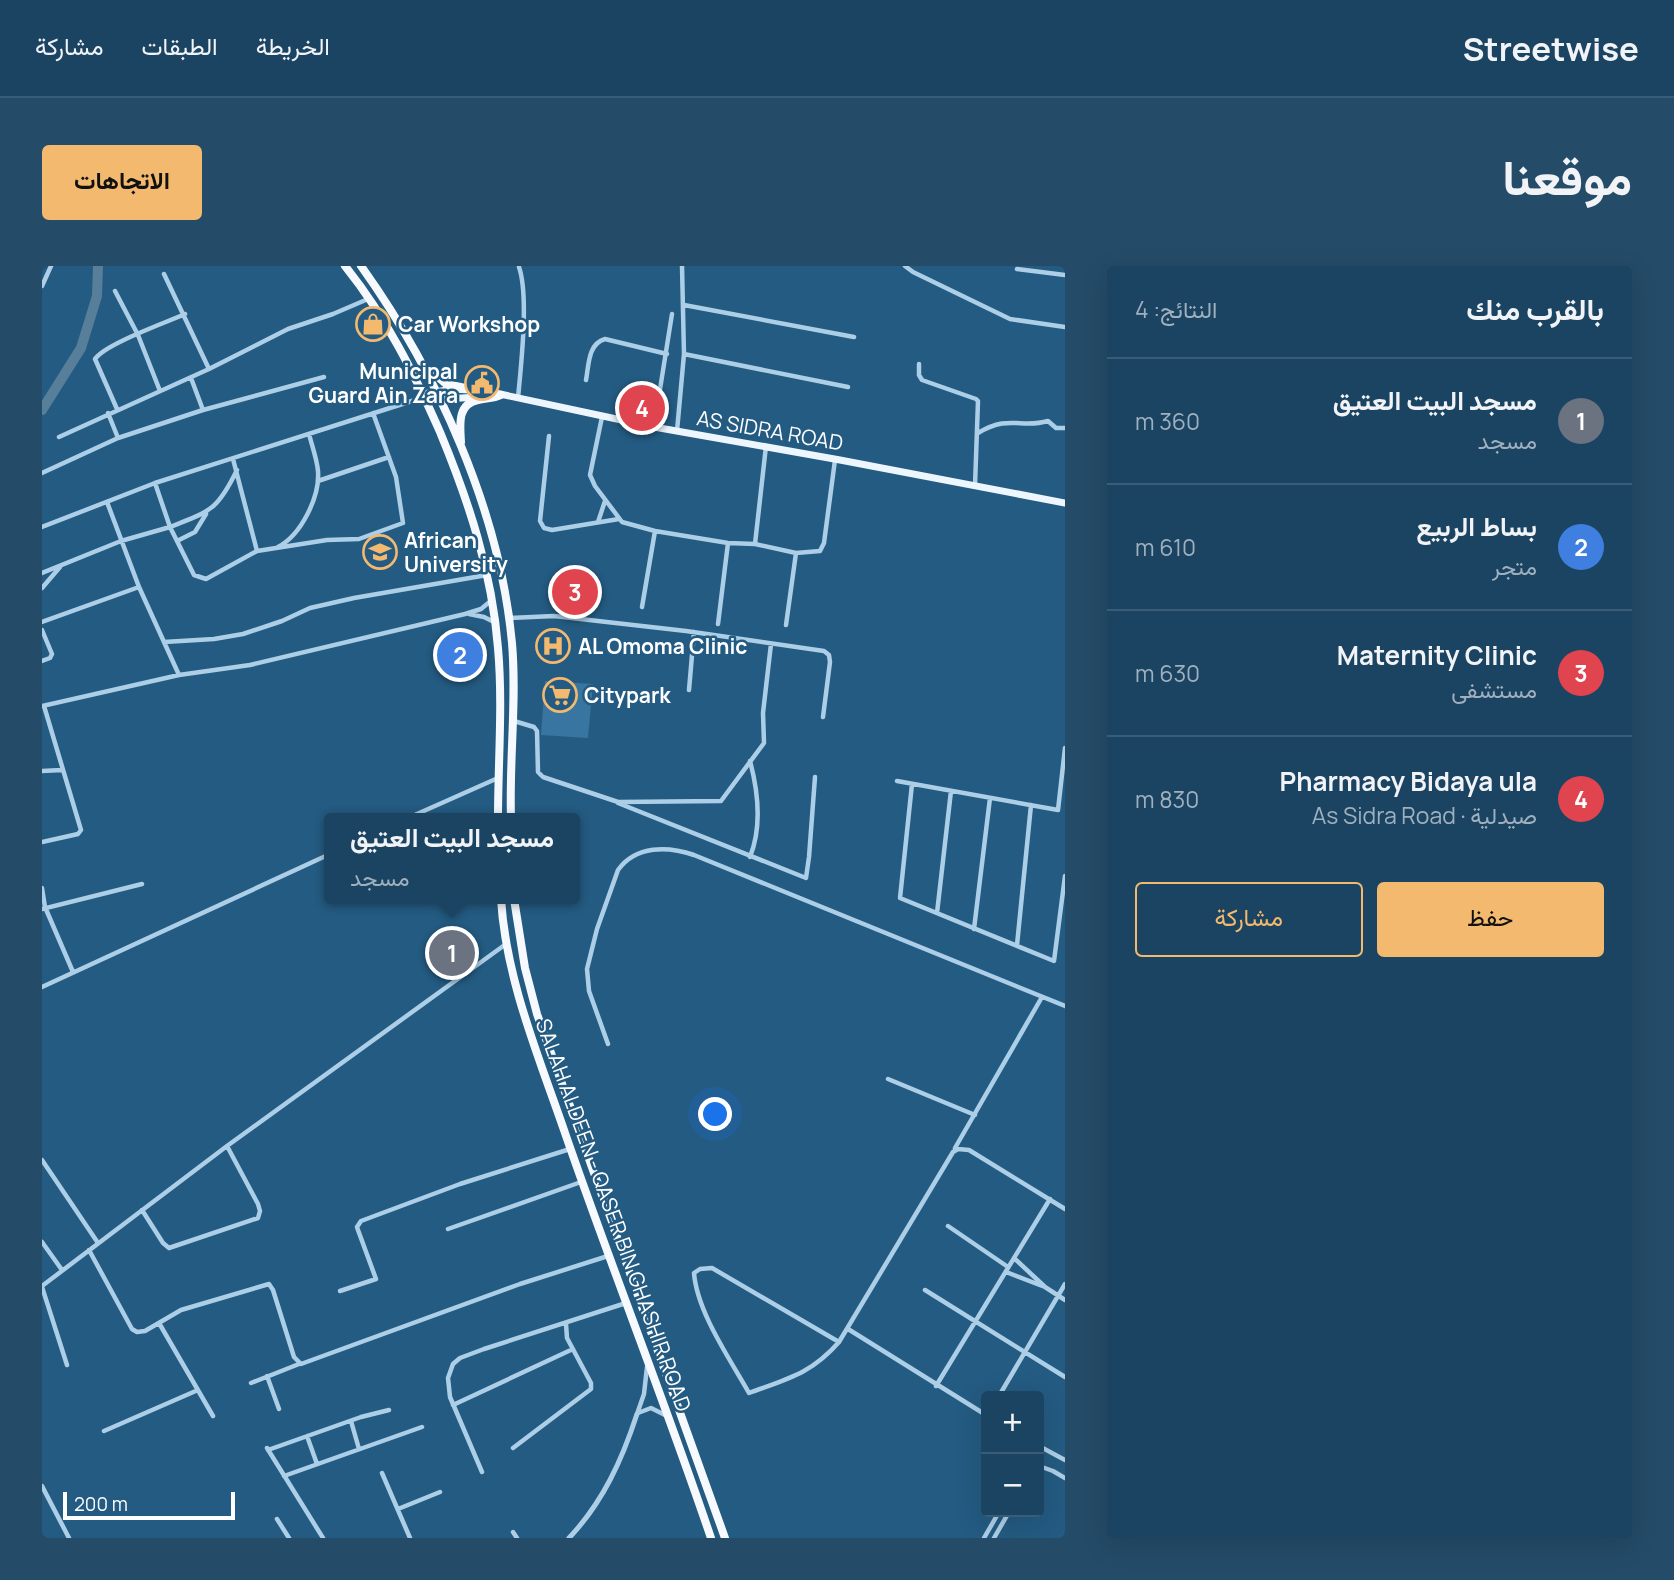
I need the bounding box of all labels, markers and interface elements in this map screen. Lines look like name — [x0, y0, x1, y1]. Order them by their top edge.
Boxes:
text: Streetwise — [1463, 26, 1639, 71]
text: مشاركة — [35, 29, 103, 62]
text: الطبقات — [141, 29, 218, 62]
text: الخريطة — [256, 29, 330, 62]
text: موقعنا — [1502, 143, 1632, 210]
button: الاتجاهات — [42, 145, 202, 220]
text: بالقرب منك — [1466, 288, 1604, 329]
text: النتائج: 4 — [1135, 293, 1217, 325]
shop icon: Car Workshop — [354, 305, 392, 343]
place label: Car Workshop — [398, 310, 540, 338]
place label: Municipal Guard Ain Zara — [309, 357, 458, 409]
public building icon: Municipal Guard Ain Zara — [463, 364, 501, 402]
pin: 4 — [619, 382, 665, 434]
text: مسجد البيت العتيق — [1333, 382, 1537, 418]
street label: AS SIDRA ROAD — [695, 403, 845, 457]
text: 360 m — [1135, 405, 1200, 437]
text: 1 — [1576, 405, 1586, 437]
text: مسجد — [1477, 424, 1537, 456]
text: بساط الربيع — [1416, 508, 1537, 544]
place label: African University — [404, 526, 508, 578]
text: 610 m — [1135, 531, 1196, 563]
text: 2 — [1574, 531, 1588, 563]
school or university icon: African University — [361, 533, 399, 571]
text: متجر — [1492, 550, 1537, 582]
pin: 3 — [552, 566, 598, 618]
hospital icon: AL Omoma Clinic — [534, 627, 572, 665]
pin: 2 — [437, 629, 483, 681]
place label: AL Omoma Clinic — [578, 632, 747, 660]
text: Maternity Clinic — [1337, 637, 1537, 673]
text: 630 m — [1135, 657, 1200, 689]
text: 3 — [1574, 657, 1588, 689]
text: مستشفى — [1451, 673, 1537, 705]
supermarket icon: Citypark — [541, 676, 579, 714]
place label: Citypark — [584, 681, 671, 709]
text: Pharmacy Bidaya ula — [1280, 763, 1537, 799]
text: 830 m — [1135, 783, 1199, 815]
text: 4 — [1574, 783, 1588, 815]
text: صيدلية · As Sidra Road — [1312, 799, 1537, 831]
popup — [324, 813, 580, 904]
text: مسجد البيت العتيق — [350, 819, 554, 855]
text: مسجد — [350, 861, 409, 893]
button: مشاركة — [1135, 882, 1363, 957]
button: حفظ — [1377, 882, 1604, 957]
pin: 1 — [429, 927, 475, 979]
street label: SALAH ALDEEN - QASER BIN GHASHIR ROAD — [530, 1015, 698, 1415]
your location — [698, 1097, 732, 1131]
map controls — [981, 1391, 1044, 1517]
button: + — [981, 1391, 1044, 1454]
button: − — [981, 1454, 1044, 1517]
scale bar — [63, 1489, 234, 1521]
text: 200 m — [74, 1491, 128, 1517]

